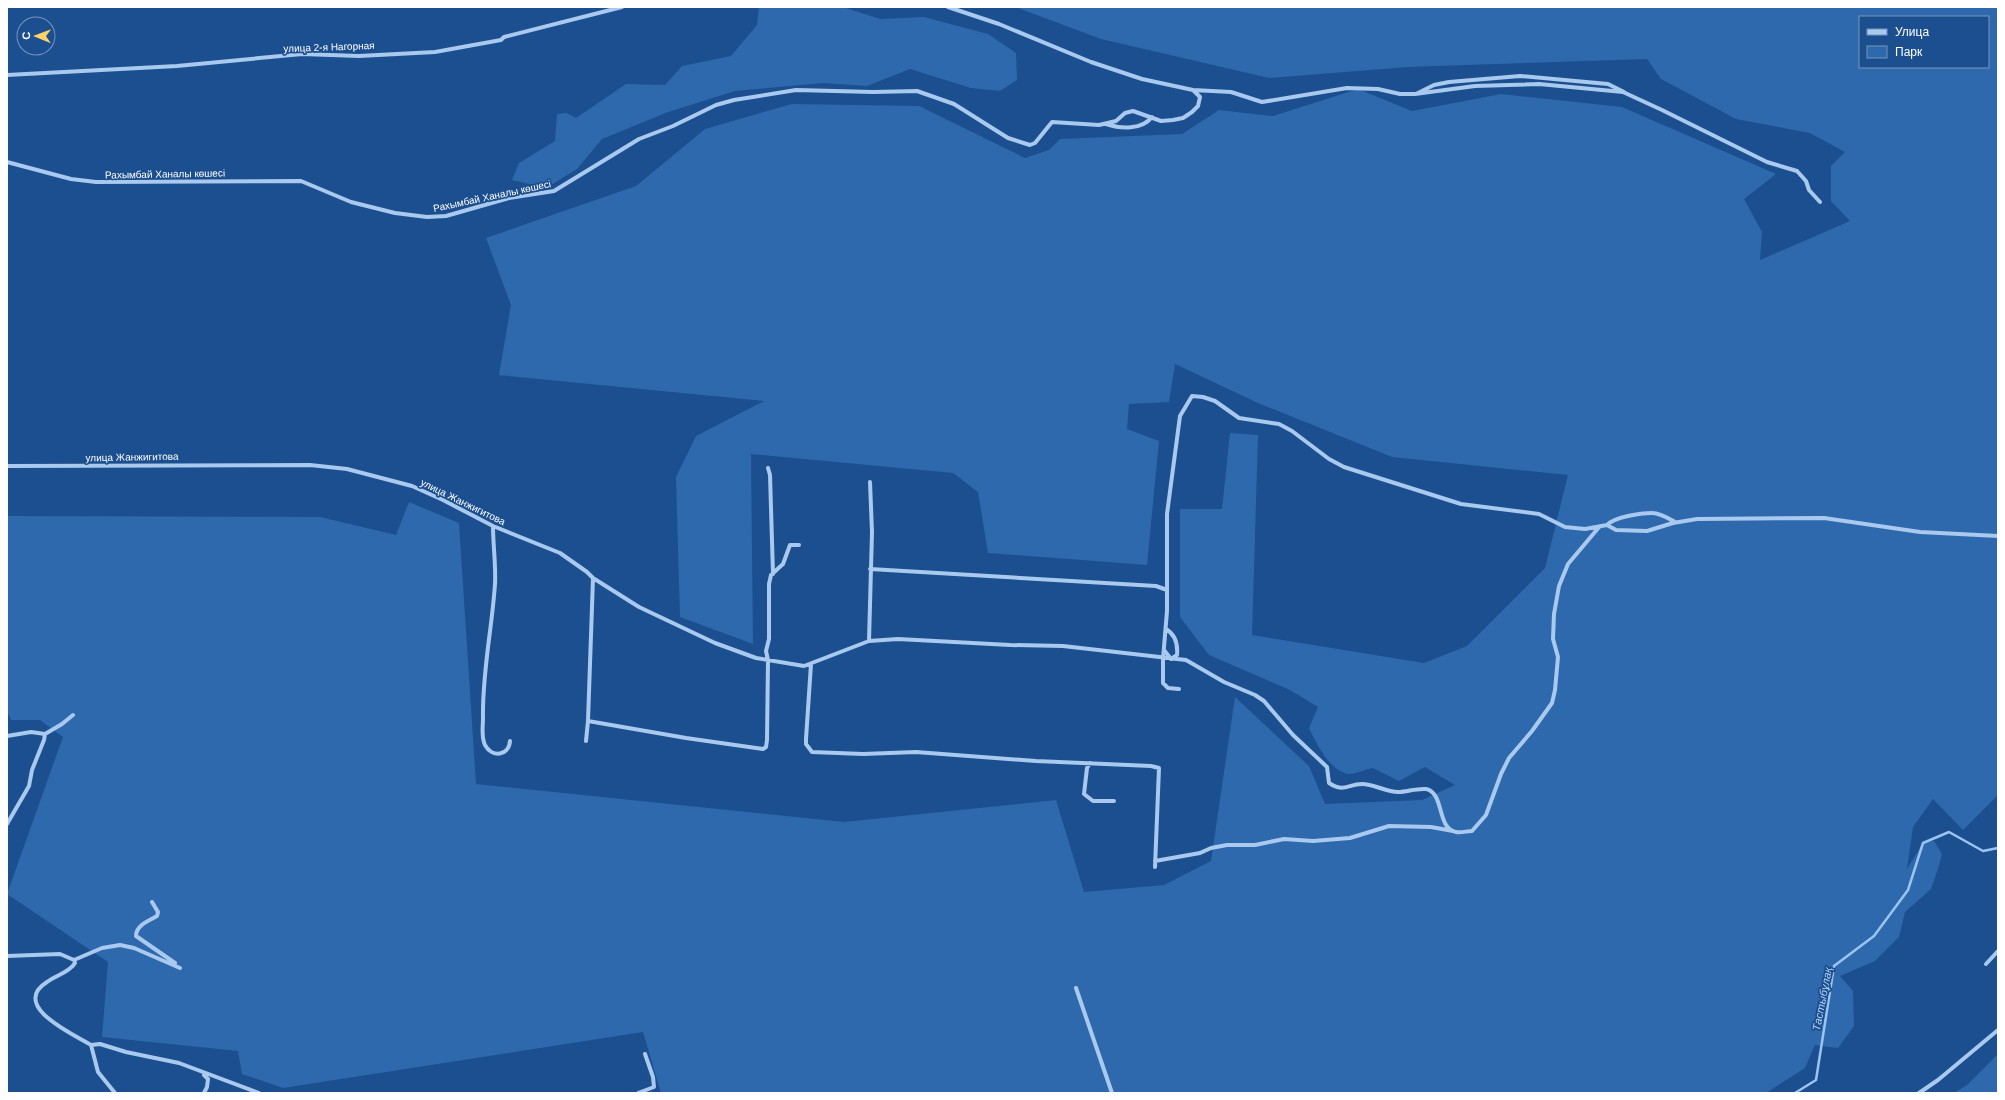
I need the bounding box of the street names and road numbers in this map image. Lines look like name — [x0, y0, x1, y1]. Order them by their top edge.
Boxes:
street label: улица 2-я Нагорная — [283, 40, 375, 54]
street label: Рахымбай Ханалы көшесі — [105, 167, 225, 181]
street label: Рахымбай Ханалы көшесі — [432, 178, 552, 214]
street label: улица Жанжигитова — [85, 451, 179, 463]
street label: улица Жанжигитова — [419, 477, 508, 528]

